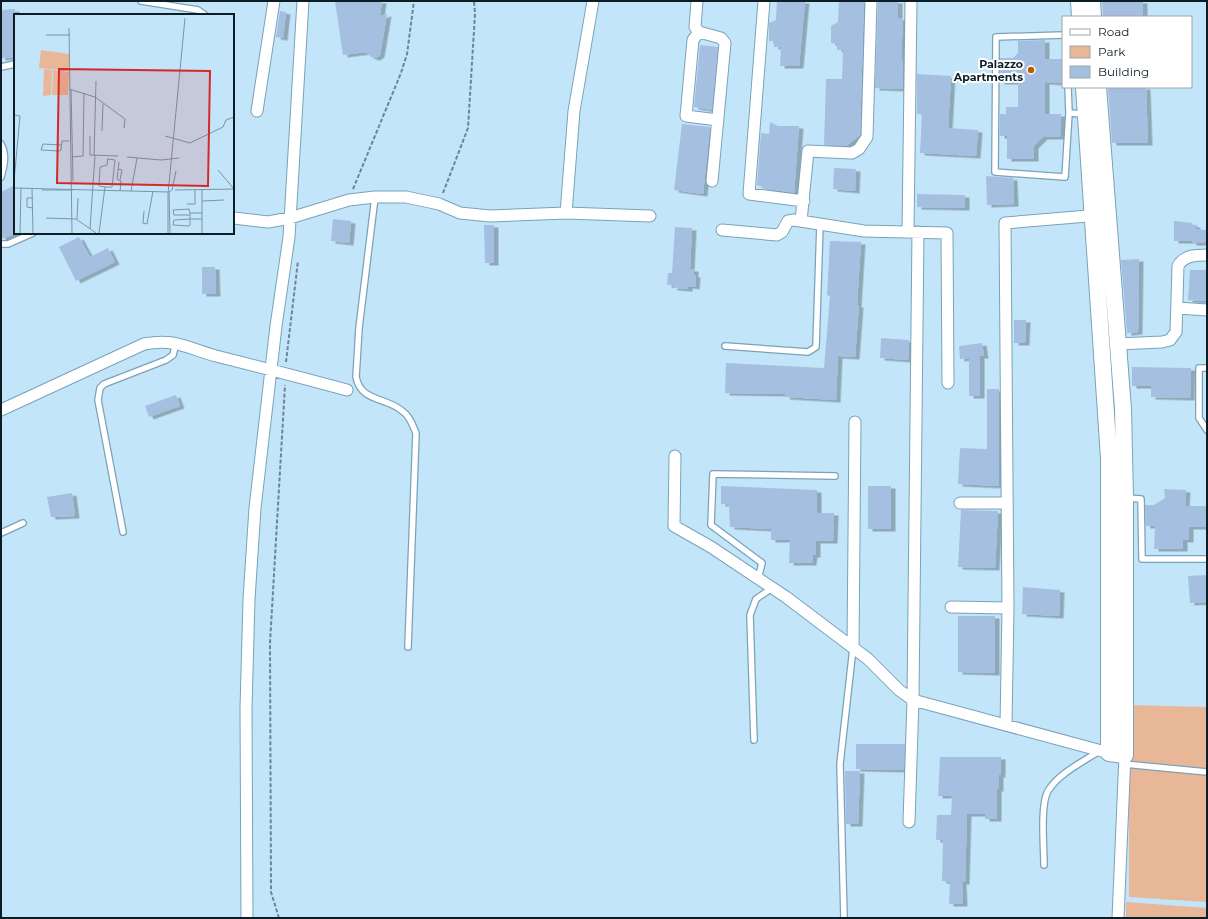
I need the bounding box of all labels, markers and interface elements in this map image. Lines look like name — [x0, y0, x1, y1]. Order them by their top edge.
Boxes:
inset map — [14, 14, 234, 234]
legend — [1062, 16, 1192, 88]
text: Road — [1098, 24, 1129, 39]
text: Park — [1098, 44, 1126, 59]
place label: Palazzo Apartments — [953, 57, 1023, 84]
text: Building — [1098, 64, 1149, 79]
marker: Palazzo Apartments — [1026, 65, 1036, 75]

